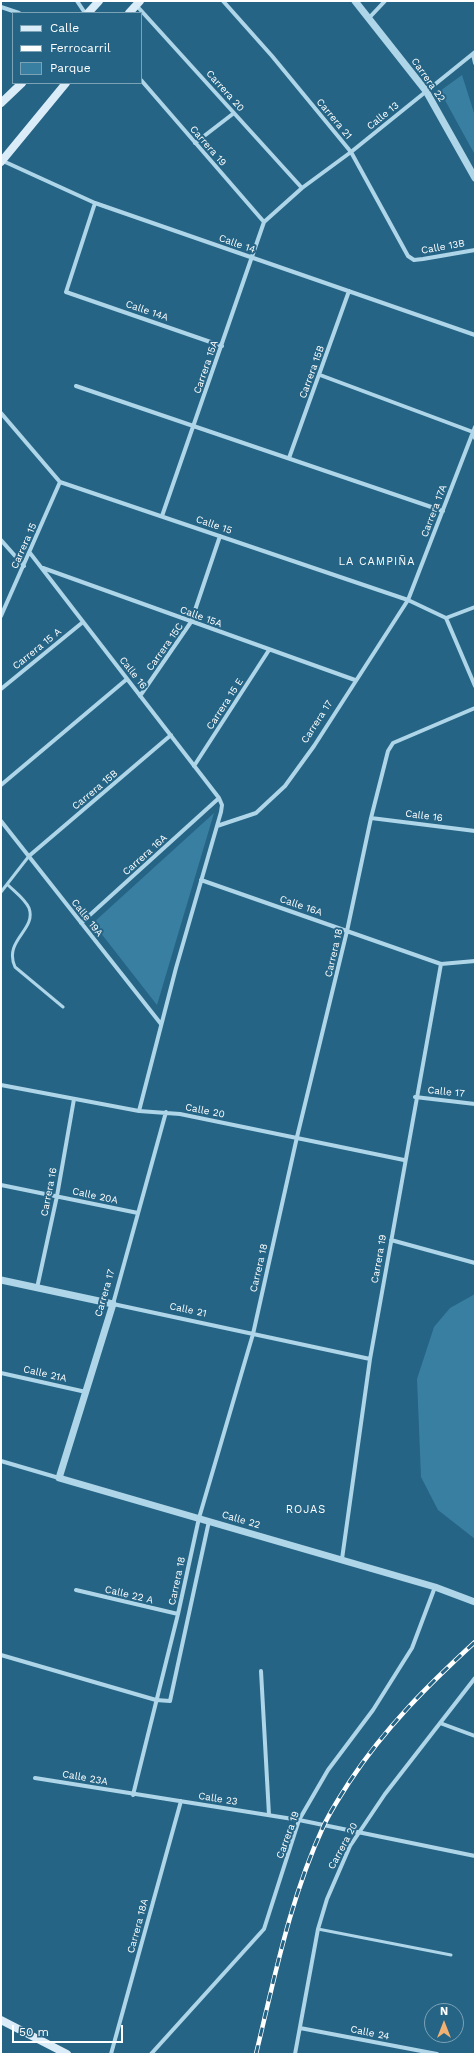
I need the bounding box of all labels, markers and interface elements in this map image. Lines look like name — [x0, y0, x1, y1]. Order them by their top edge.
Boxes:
legend — [12, 12, 142, 84]
text: Calle — [50, 21, 79, 35]
text: Ferrocarril — [50, 41, 111, 55]
street label: Carrera 22 — [408, 56, 448, 104]
text: Parque — [50, 61, 91, 75]
street label: Carrera 20 — [203, 68, 247, 114]
street label: Carrera 21 — [314, 96, 354, 142]
street label: Calle 13 — [365, 100, 401, 132]
street label: Carrera 19 — [187, 123, 229, 169]
street label: Calle 14 — [217, 232, 257, 256]
street label: Calle 13B — [420, 237, 466, 257]
street label: Calle 14A — [124, 298, 170, 324]
street label: Carrera 15A — [191, 339, 221, 395]
street label: Carrera 15B — [297, 344, 327, 400]
street label: Carrera 17A — [419, 483, 449, 539]
street label: Calle 15 — [194, 513, 234, 537]
street label: Carrera 15 — [9, 521, 39, 571]
district label: LA CAMPIÑA — [338, 555, 416, 569]
street label: Calle 15A — [178, 604, 224, 630]
street label: Carrera 15C — [144, 621, 186, 673]
street label: Carrera 15 A — [10, 626, 64, 672]
street label: Calle 16 — [117, 654, 149, 692]
street label: Carrera 15 E — [204, 676, 246, 732]
street label: Carrera 17 — [299, 698, 335, 746]
street label: Carrera 15B — [70, 768, 120, 812]
street label: Calle 16 — [405, 808, 443, 824]
street label: Carrera 16A — [120, 832, 170, 878]
street label: Calle 16A — [278, 893, 324, 919]
street label: Calle 19A — [69, 897, 105, 939]
street label: Carrera 18 — [323, 928, 345, 978]
street label: Calle 17 — [427, 1084, 465, 1100]
street label: Calle 20 — [184, 1101, 226, 1121]
street label: Carrera 16 — [38, 1167, 60, 1217]
street label: Calle 20A — [71, 1185, 119, 1207]
street label: Carrera 19 — [369, 1234, 389, 1284]
street label: Carrera 18 — [248, 1243, 270, 1293]
street label: Carrera 17 — [93, 1268, 117, 1318]
street label: Calle 21 — [168, 1300, 208, 1320]
street label: Calle 21A — [22, 1363, 68, 1385]
district label: ROJAS — [286, 1503, 326, 1517]
street label: Calle 22 — [220, 1509, 262, 1531]
street label: Carrera 18 — [166, 1556, 188, 1606]
street label: Calle 22 A — [104, 1584, 154, 1606]
street label: Calle 23A — [61, 1768, 109, 1788]
street label: Calle 23 — [198, 1790, 238, 1808]
street label: Carrera 19 — [274, 1810, 302, 1860]
street label: Carrera 20 — [326, 1821, 360, 1871]
street label: Carrera 18A — [125, 1897, 151, 1955]
north arrow — [424, 2003, 464, 2043]
text: N — [440, 2005, 448, 2018]
scale bar — [14, 2017, 125, 2043]
street label: Calle 24 — [349, 2023, 391, 2043]
text: 50 m — [19, 2025, 49, 2039]

